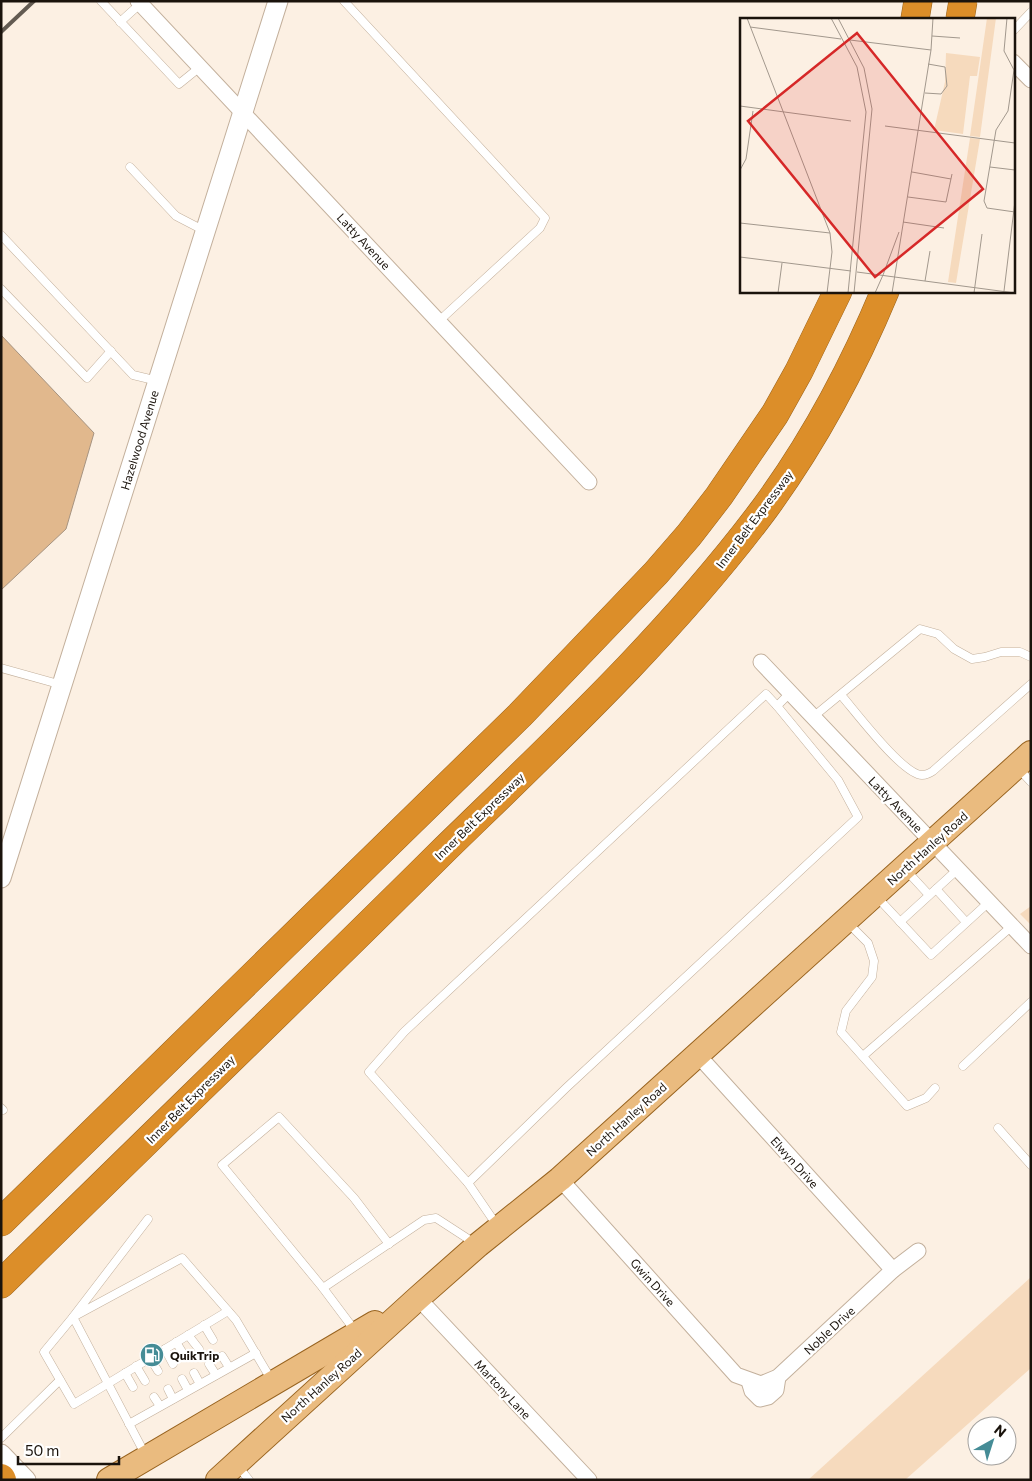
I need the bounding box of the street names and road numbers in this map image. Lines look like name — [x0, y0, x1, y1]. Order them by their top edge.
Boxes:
street label: Latty Avenue — [334, 210, 394, 272]
street label: Hazelwood Avenue — [117, 388, 161, 492]
street label: Inner Belt Expressway — [713, 467, 795, 571]
street label: Inner Belt Expressway — [431, 770, 527, 862]
street label: Latty Avenue — [866, 773, 926, 835]
street label: North Hanley Road — [884, 808, 970, 888]
street label: Inner Belt Expressway — [143, 1052, 237, 1146]
street label: North Hanley Road — [583, 1079, 669, 1159]
street label: Elwyn Drive — [768, 1133, 822, 1191]
street label: Gwin Drive — [628, 1255, 678, 1309]
street label: Noble Drive — [801, 1303, 857, 1357]
street label: North Hanley Road — [278, 1345, 364, 1425]
street label: Martony Lane — [472, 1356, 534, 1422]

